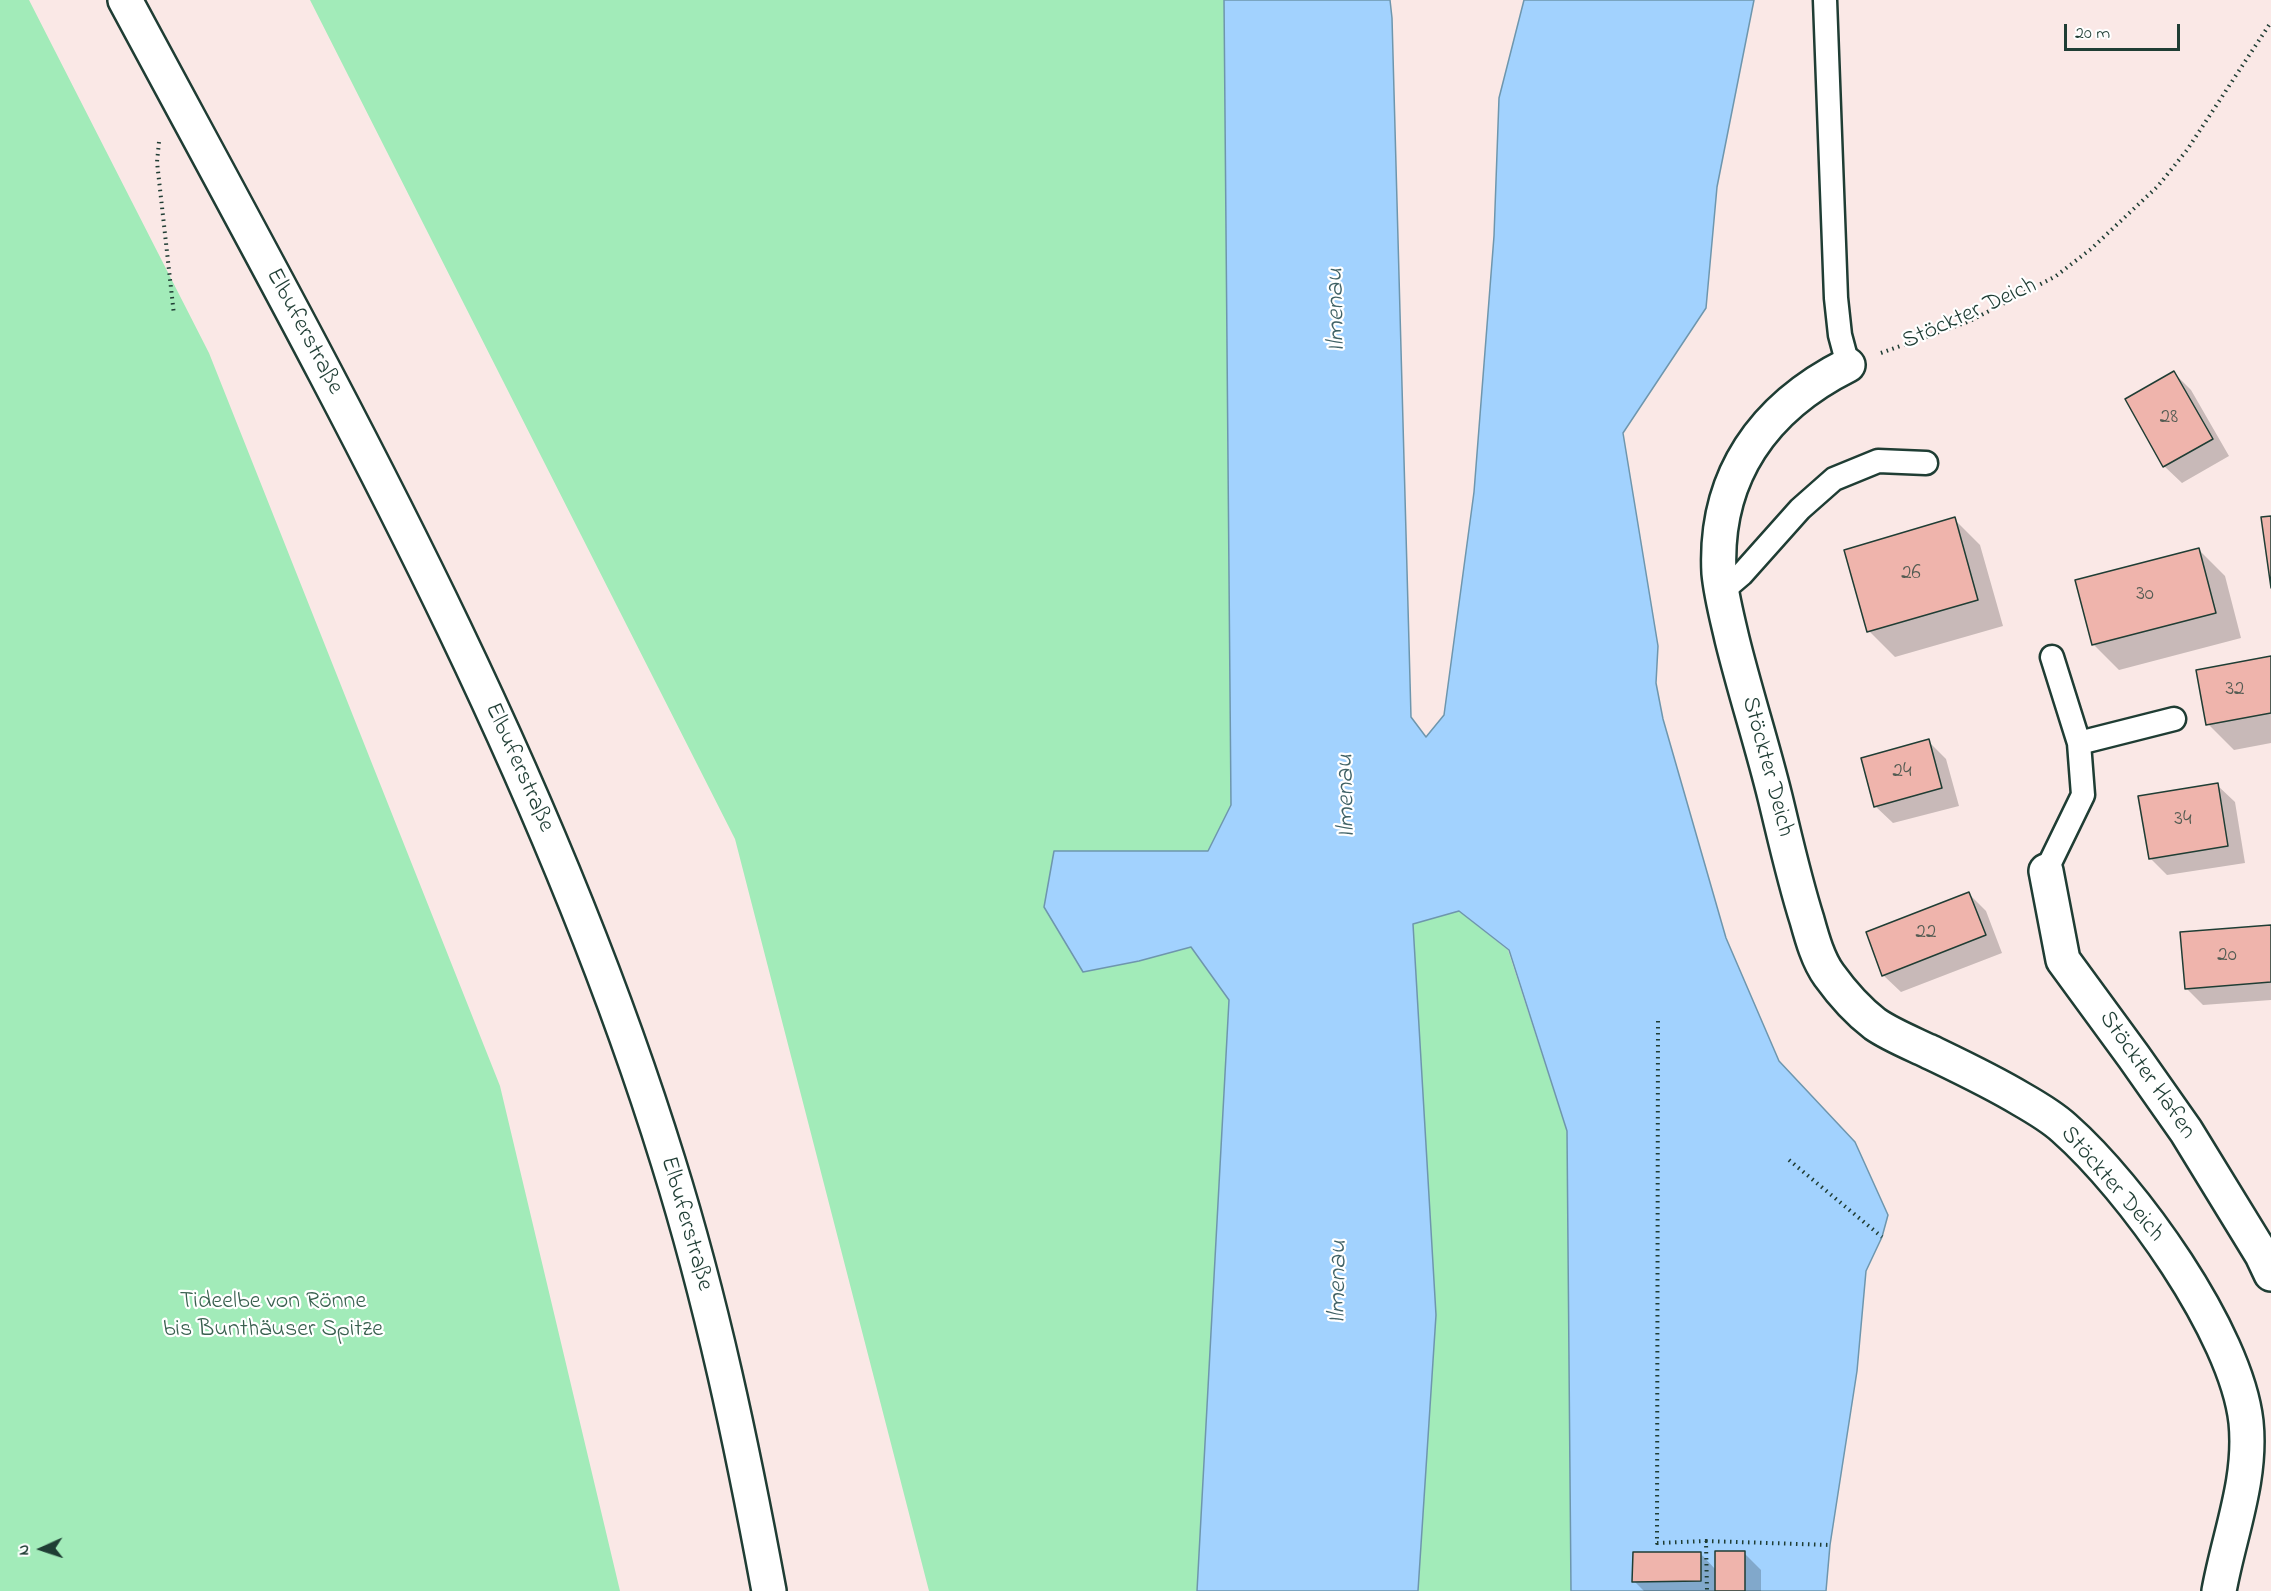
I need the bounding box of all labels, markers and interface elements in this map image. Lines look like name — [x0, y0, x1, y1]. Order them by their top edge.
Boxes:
scale bar — [2067, 12, 2182, 50]
text: 20 m — [2075, 21, 2110, 47]
street label: Elbuferstraße — [258, 264, 348, 400]
water label: Ilmenau — [1322, 268, 1354, 352]
street label: Stöckter Deich — [1898, 273, 2042, 357]
house number: 28 — [2160, 406, 2178, 432]
house number: 26 — [1901, 562, 1921, 588]
house number: 30 — [2136, 583, 2154, 609]
house number: 32 — [2225, 678, 2245, 704]
street label: Stöckter Deich — [1733, 694, 1799, 840]
street label: Elbuferstraße — [477, 699, 559, 837]
water label: Ilmenau — [1332, 754, 1364, 838]
house number: 24 — [1892, 760, 1912, 786]
house number: 34 — [2174, 808, 2192, 834]
house number: 22 — [1916, 921, 1936, 947]
house number: 20 — [2217, 944, 2237, 970]
street label: Stöckter Hafen — [2091, 1006, 2201, 1146]
street label: Stöckter Deich — [2053, 1121, 2169, 1249]
street label: Elbuferstraße — [652, 1154, 718, 1294]
water label: Ilmenau — [1324, 1240, 1356, 1324]
park label: Tideelbe von Rönne bis Bunthäuser Spitze — [163, 1289, 383, 1345]
north arrow — [12, 1519, 72, 1579]
text: N — [12, 1544, 36, 1556]

